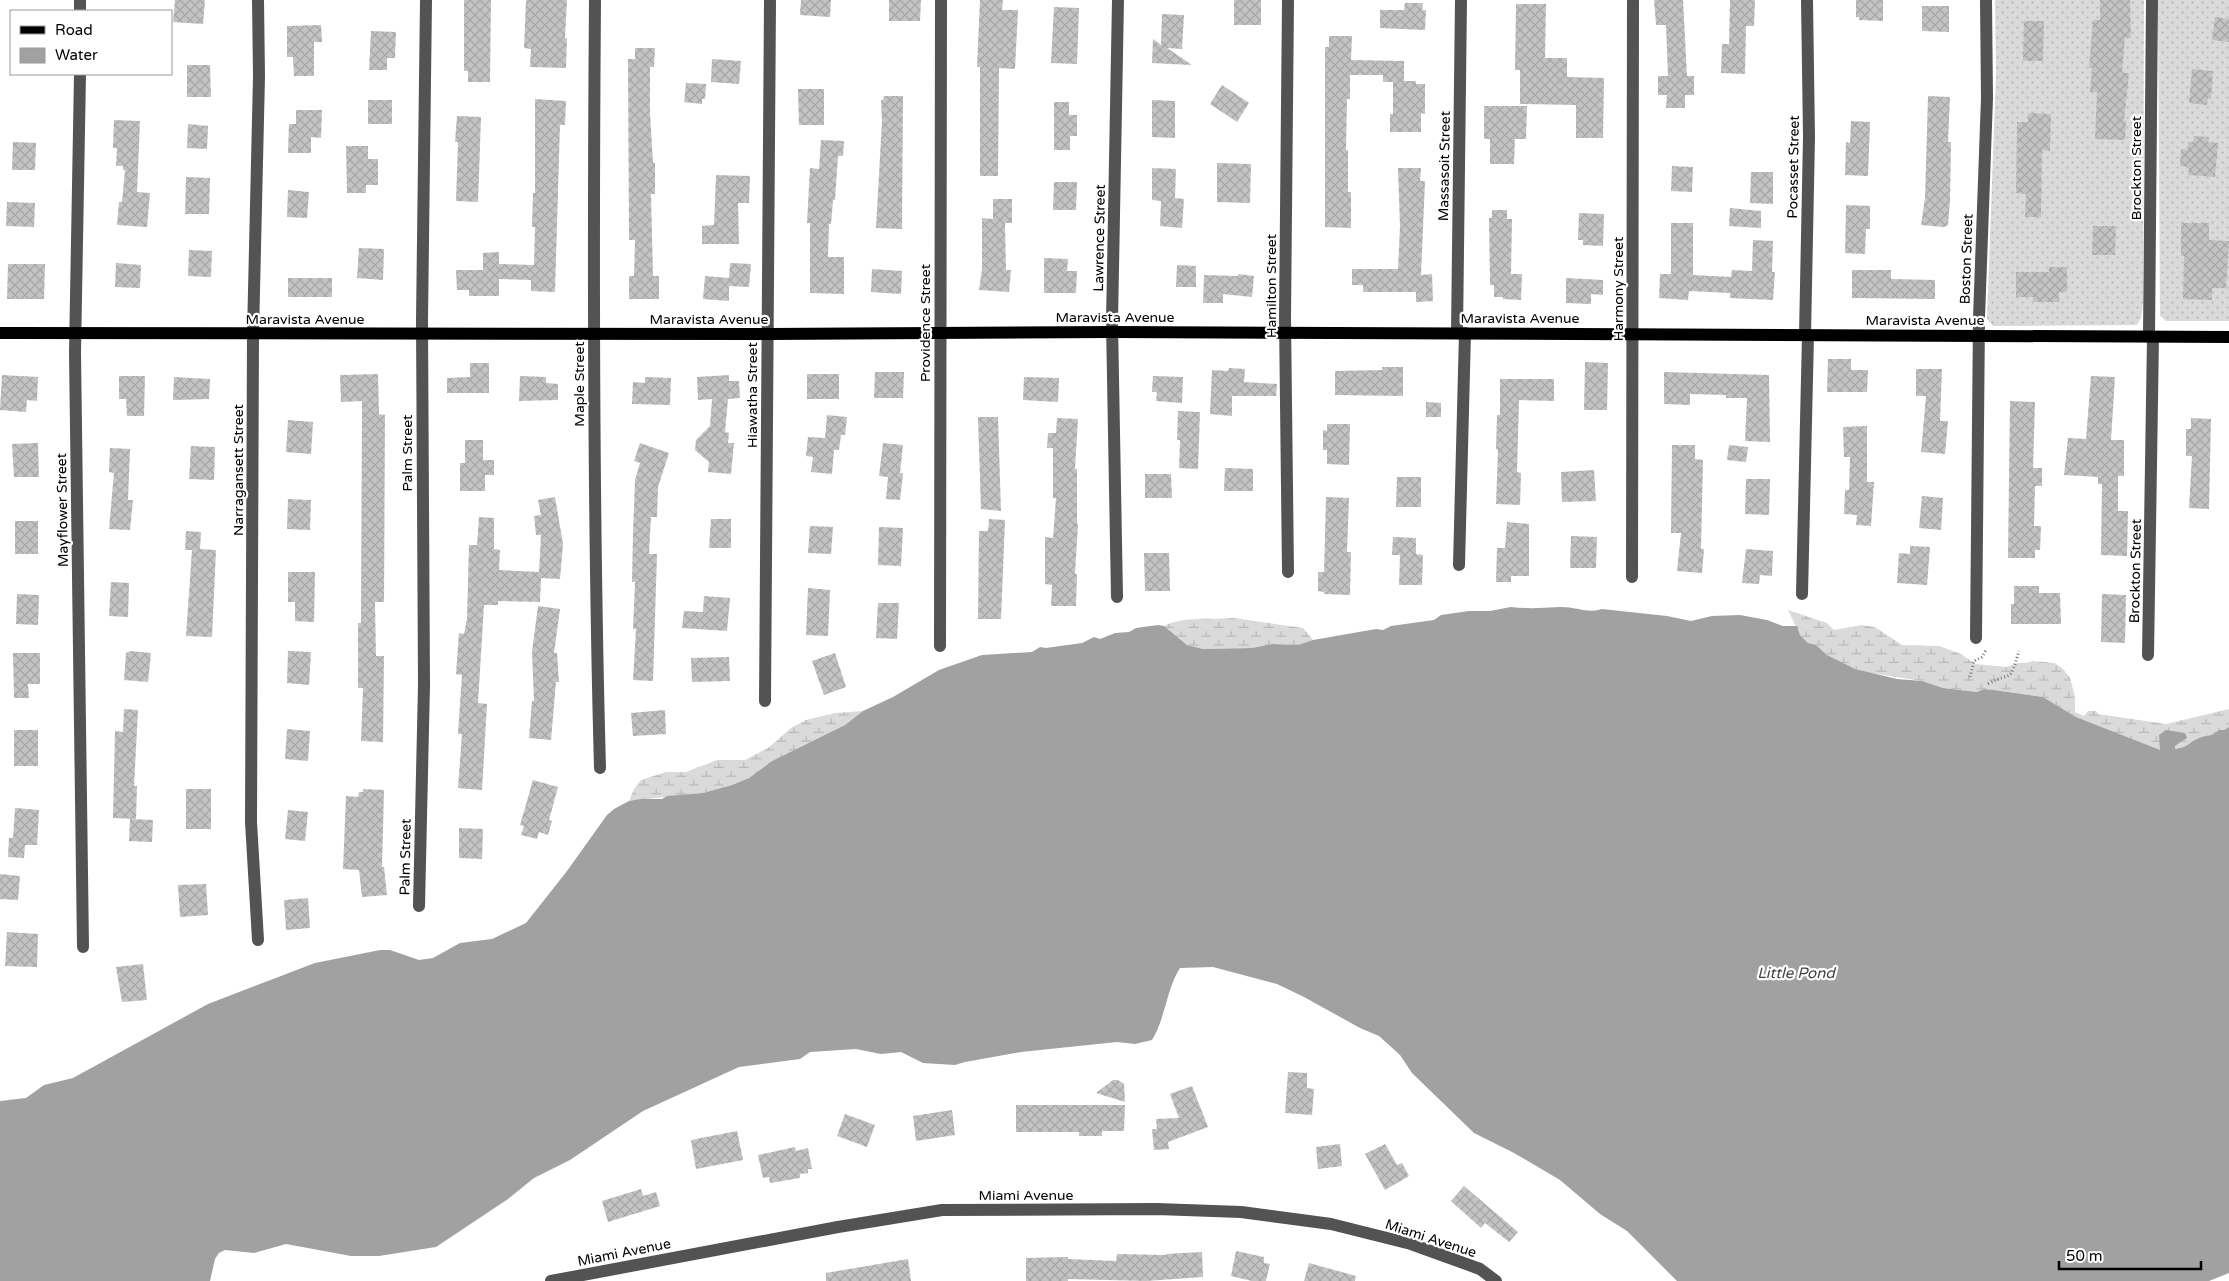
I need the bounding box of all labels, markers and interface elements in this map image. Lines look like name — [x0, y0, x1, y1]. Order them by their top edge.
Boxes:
legend — [10, 10, 172, 75]
text: Road — [55, 21, 93, 39]
text: Water — [55, 46, 98, 64]
street label: Massasoit Street — [1435, 110, 1454, 221]
street label: Pocasset Street — [1784, 115, 1803, 219]
street label: Brockton Street — [2128, 115, 2145, 220]
street label: Lawrence Street — [1090, 183, 1109, 292]
street label: Boston Street — [1956, 213, 1977, 305]
street label: Hamilton Street — [1263, 233, 1280, 338]
street label: Harmony Street — [1610, 236, 1627, 341]
street label: Providence Street — [917, 263, 934, 382]
street label: Maravista Avenue — [1055, 309, 1175, 326]
street label: Maravista Avenue — [1460, 310, 1580, 327]
street label: Maravista Avenue — [245, 311, 365, 328]
street label: Maravista Avenue — [649, 311, 769, 328]
street label: Maravista Avenue — [1865, 312, 1985, 329]
street label: Maple Street — [571, 341, 588, 427]
street label: Hiawatha Street — [744, 341, 761, 448]
street label: Narragansett Street — [230, 403, 247, 536]
street label: Palm Street — [399, 414, 416, 491]
street label: Mayflower Street — [53, 452, 72, 567]
street label: Brockton Street — [2126, 518, 2145, 623]
street label: Palm Street — [396, 818, 415, 896]
water label: Little Pond — [1757, 964, 1836, 982]
street label: Miami Avenue — [979, 1187, 1073, 1204]
street label: Miami Avenue — [1383, 1216, 1479, 1261]
street label: Miami Avenue — [576, 1235, 672, 1270]
scale bar — [2059, 1238, 2202, 1270]
text: 50 m — [2066, 1247, 2103, 1265]

